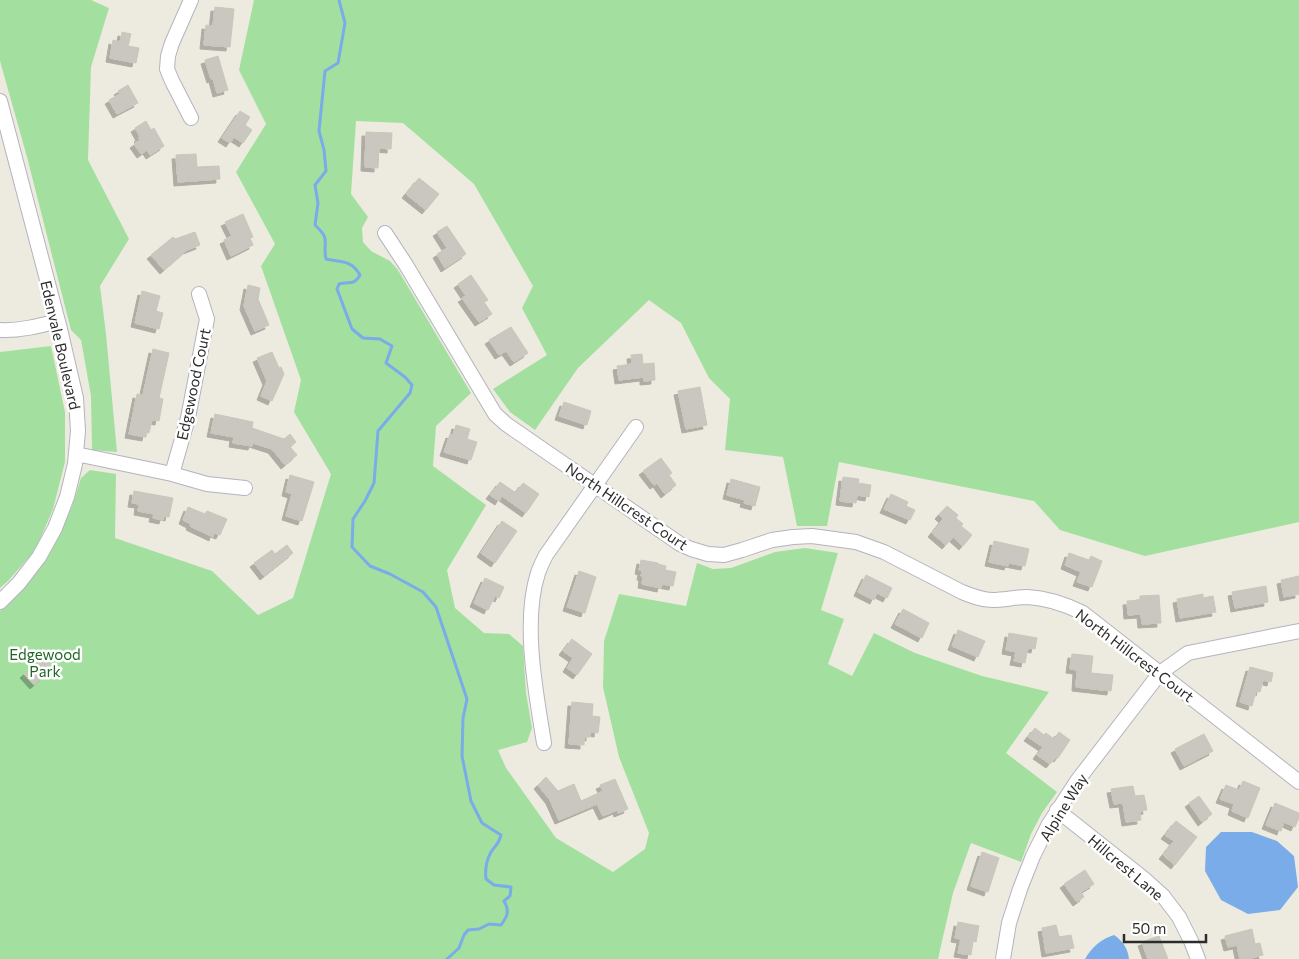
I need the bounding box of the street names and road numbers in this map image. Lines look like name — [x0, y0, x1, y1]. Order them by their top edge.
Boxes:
street label: Edenvale Boulevard — [37, 279, 85, 411]
street label: Edgewood Court — [172, 326, 214, 442]
street label: North Hillcrest Court — [563, 458, 691, 554]
street label: North Hillcrest Court — [1072, 605, 1198, 705]
street label: Alpine Way — [1035, 770, 1091, 844]
street label: Hillcrest Lane — [1085, 830, 1167, 904]

